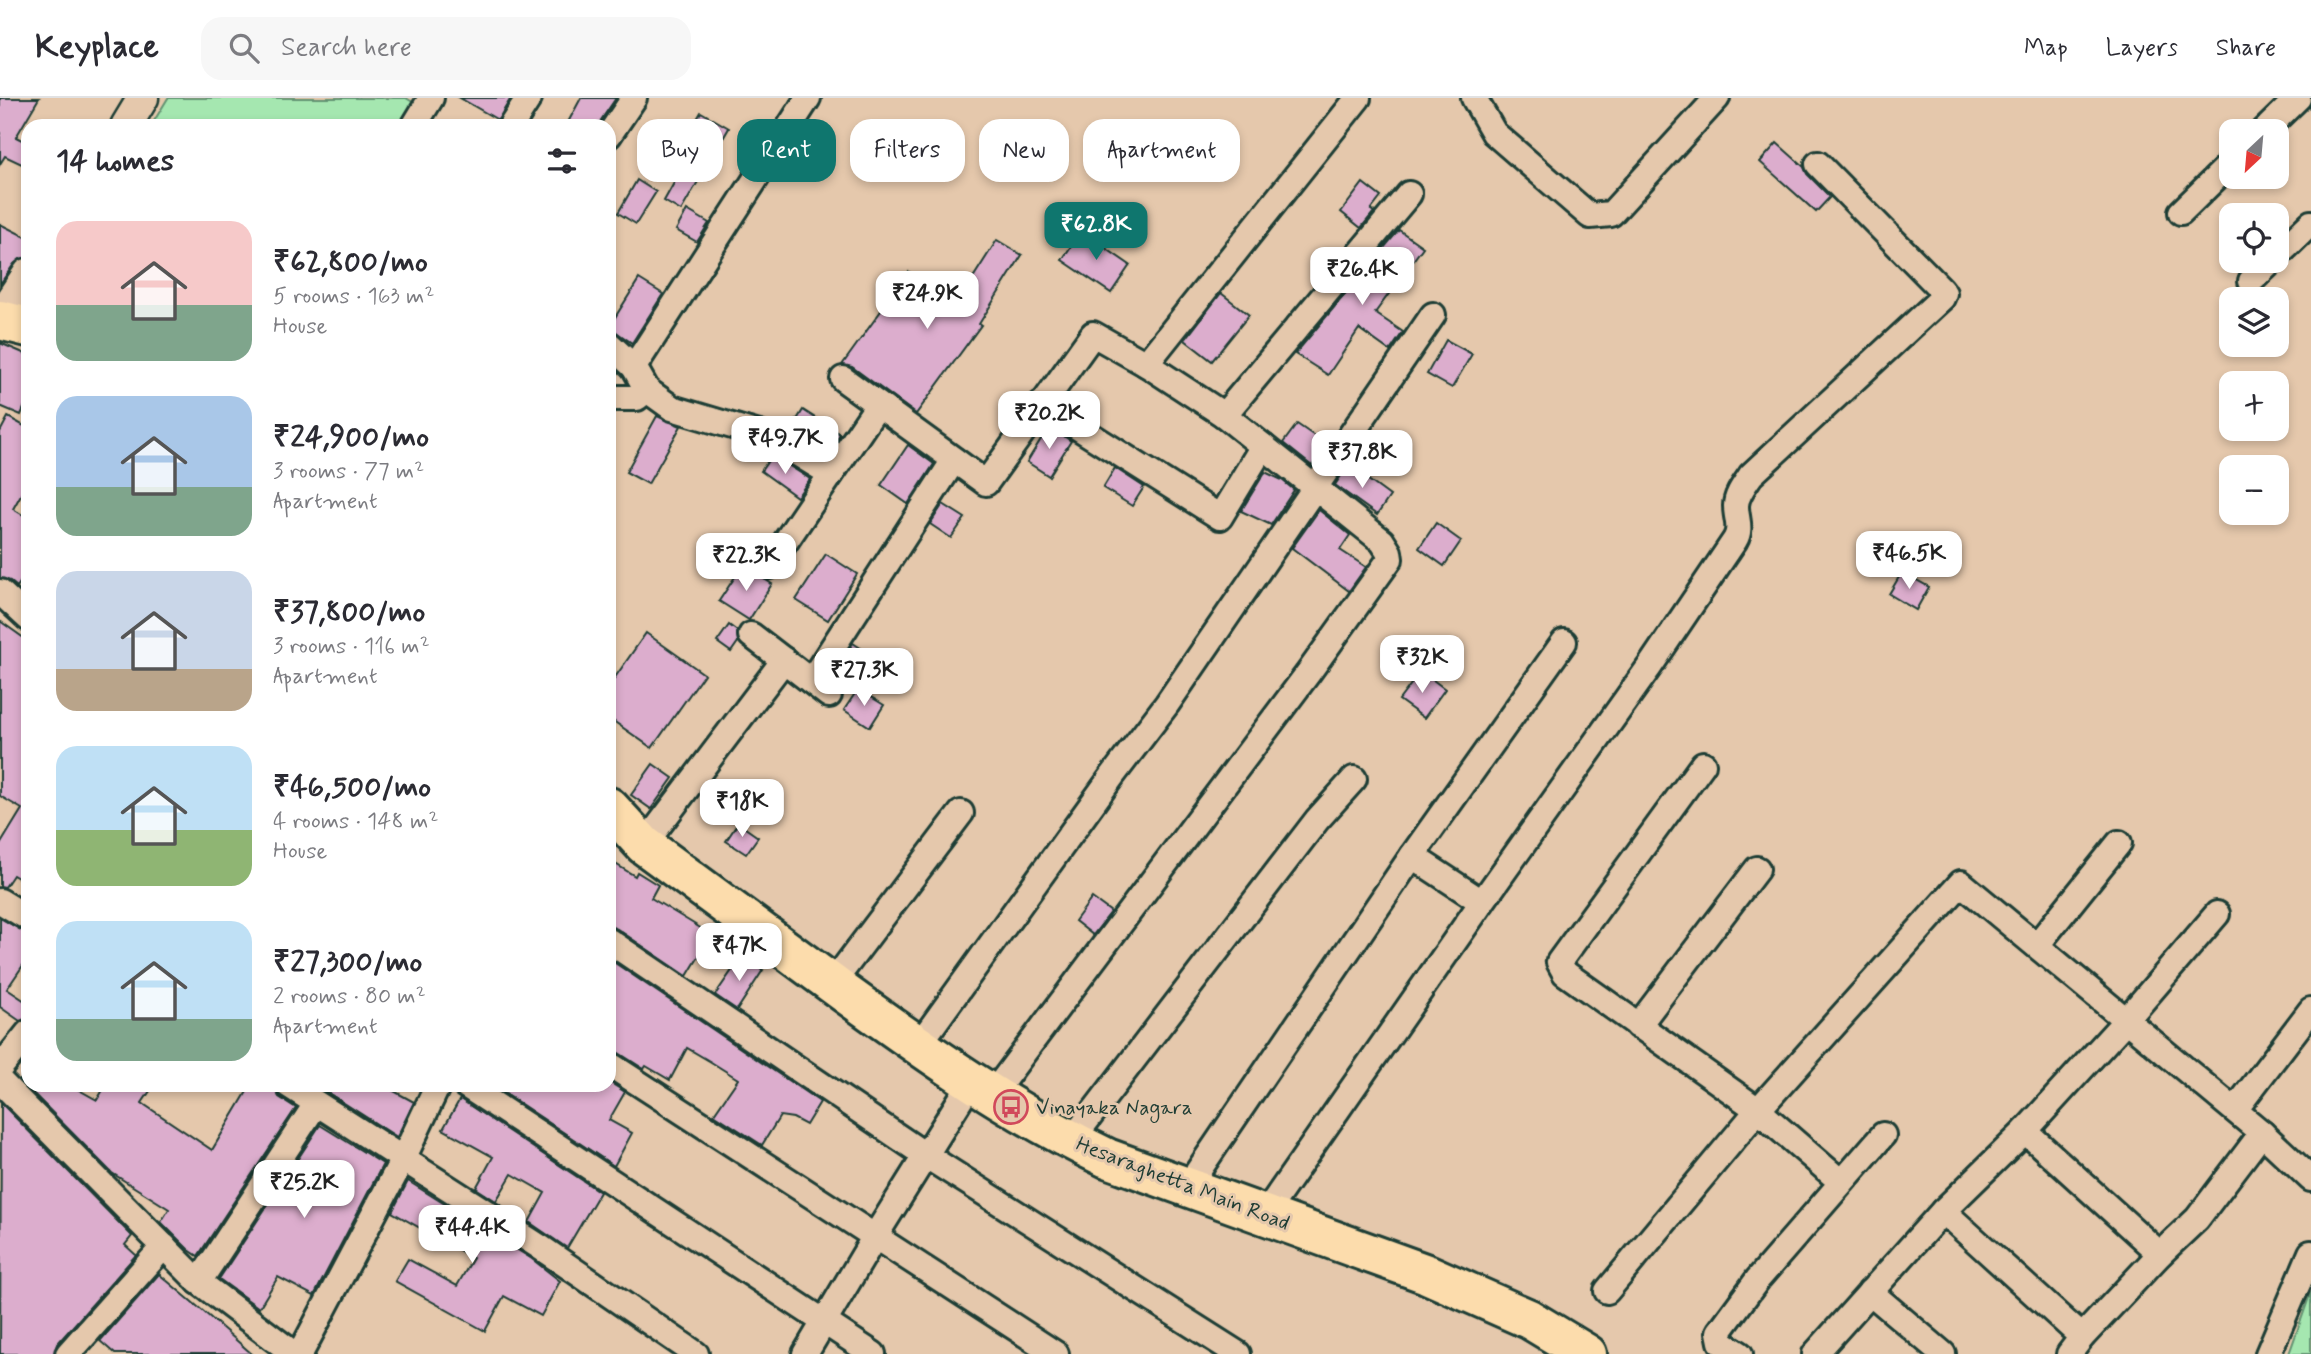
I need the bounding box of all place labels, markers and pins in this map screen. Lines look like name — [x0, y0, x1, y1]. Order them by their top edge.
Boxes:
pin: ₹62.8K — [1039, 202, 1153, 262]
pin: ₹26.4K — [1305, 248, 1419, 307]
pin: ₹24.9K — [870, 272, 984, 331]
pin: ₹20.2K — [992, 392, 1106, 451]
pin: ₹49.7K — [728, 416, 842, 476]
pin: ₹37.8K — [1305, 430, 1419, 490]
pin: ₹46.5K — [1852, 532, 1966, 591]
pin: ₹22.3K — [689, 533, 803, 593]
pin: ₹32K — [1381, 636, 1463, 695]
pin: ₹27.3K — [807, 648, 921, 708]
pin: ₹18K — [701, 780, 783, 839]
pin: ₹47K — [698, 924, 780, 983]
bus stop icon: Vinayaka Nagara — [992, 1088, 1030, 1126]
place label: Vinayaka Nagara — [1036, 1094, 1193, 1123]
pin: ₹25.2K — [247, 1160, 361, 1220]
pin: ₹44.4K — [415, 1206, 529, 1265]

